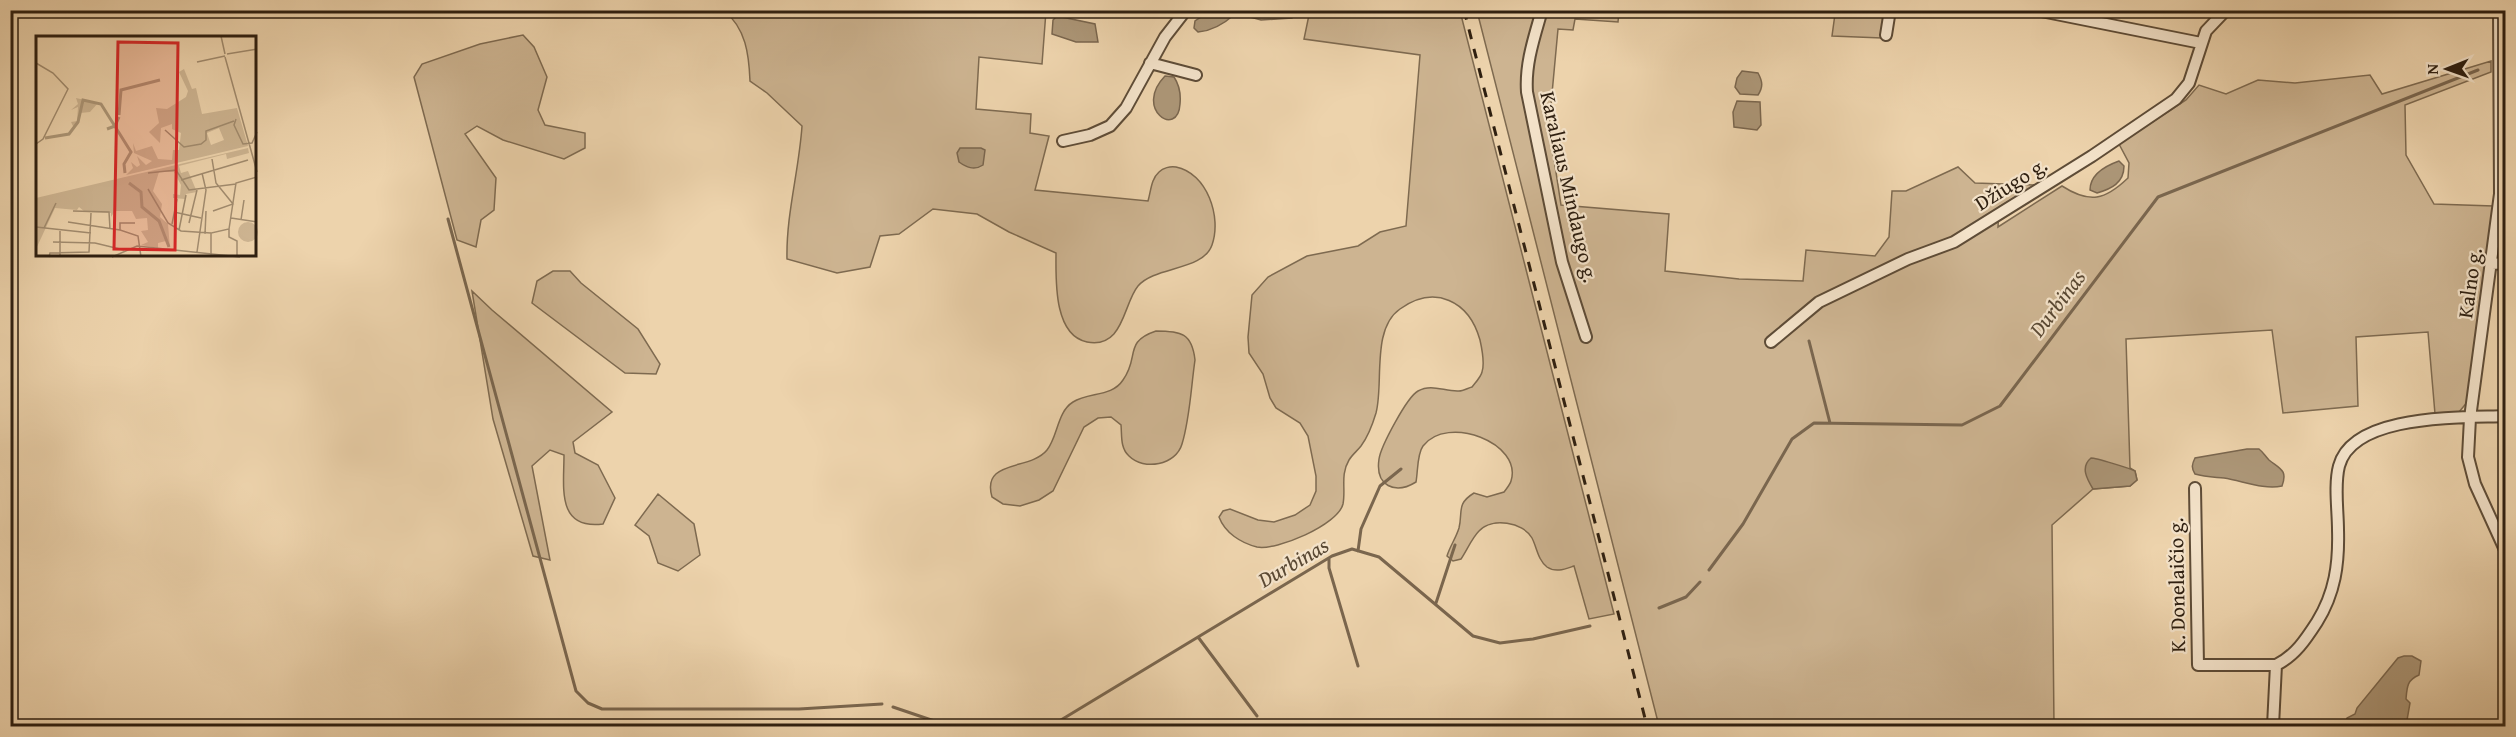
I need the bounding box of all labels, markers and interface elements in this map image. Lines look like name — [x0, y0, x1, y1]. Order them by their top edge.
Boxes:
inset map — [36, 36, 256, 256]
north arrow — [2417, 39, 2477, 99]
text: N — [2420, 63, 2444, 75]
street label: Karaliaus Mindaugo g. — [1532, 88, 1607, 286]
street label: Džiugo g. — [1968, 149, 2053, 218]
street label: Kalno g. — [2449, 246, 2490, 320]
water label: Durbinas — [2020, 263, 2093, 344]
street label: K. Donelaičio g. — [2160, 517, 2193, 653]
water label: Durbinas — [1251, 529, 1334, 596]

